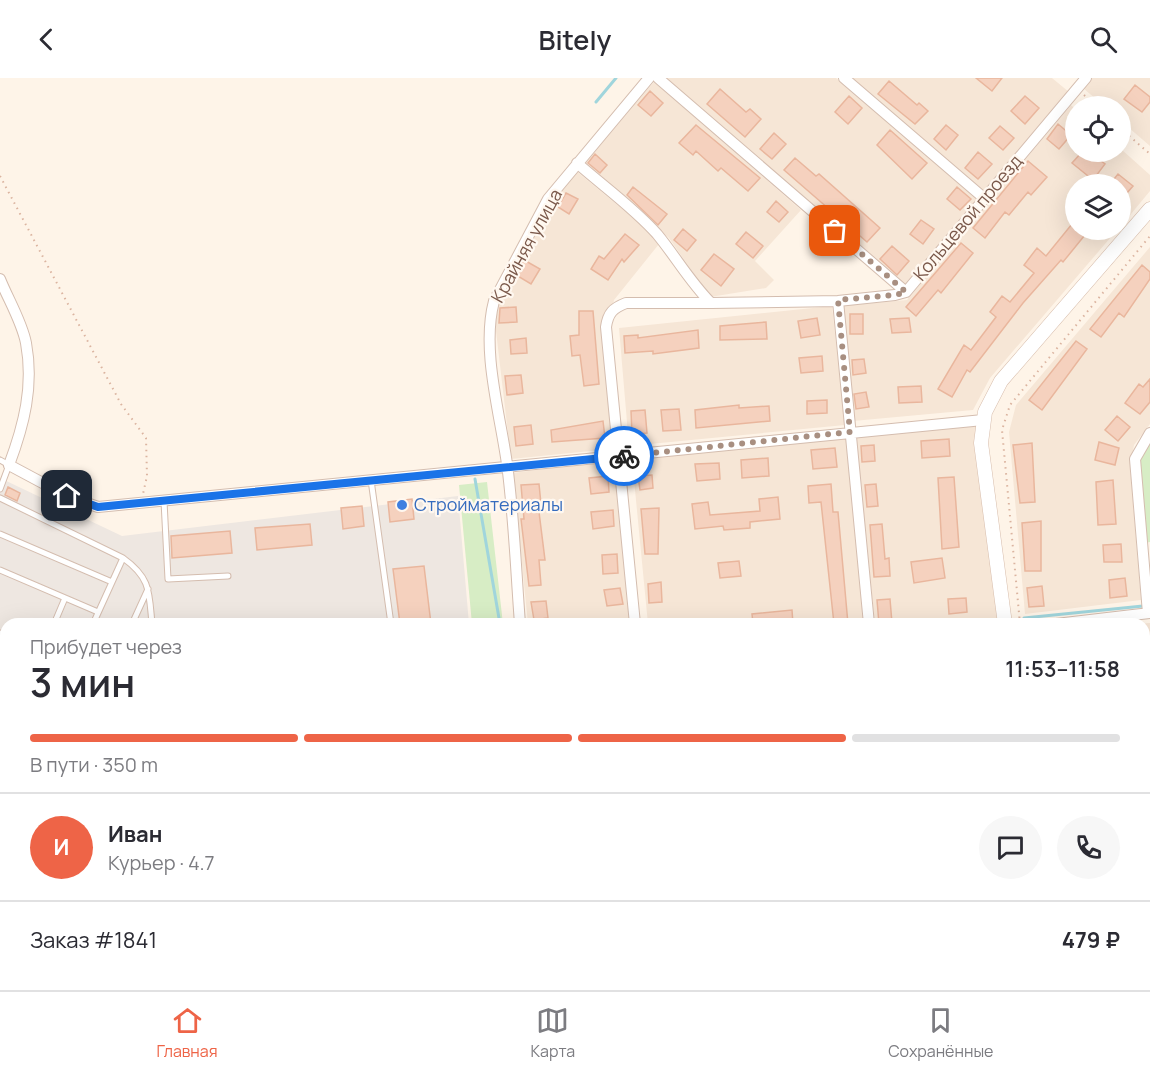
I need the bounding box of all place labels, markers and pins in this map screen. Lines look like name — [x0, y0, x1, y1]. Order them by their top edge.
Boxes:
pin — [809, 205, 860, 256]
pin — [41, 470, 92, 521]
place label: Стройматериалы — [414, 492, 563, 516]
marker: Стройматериалы — [395, 498, 409, 512]

